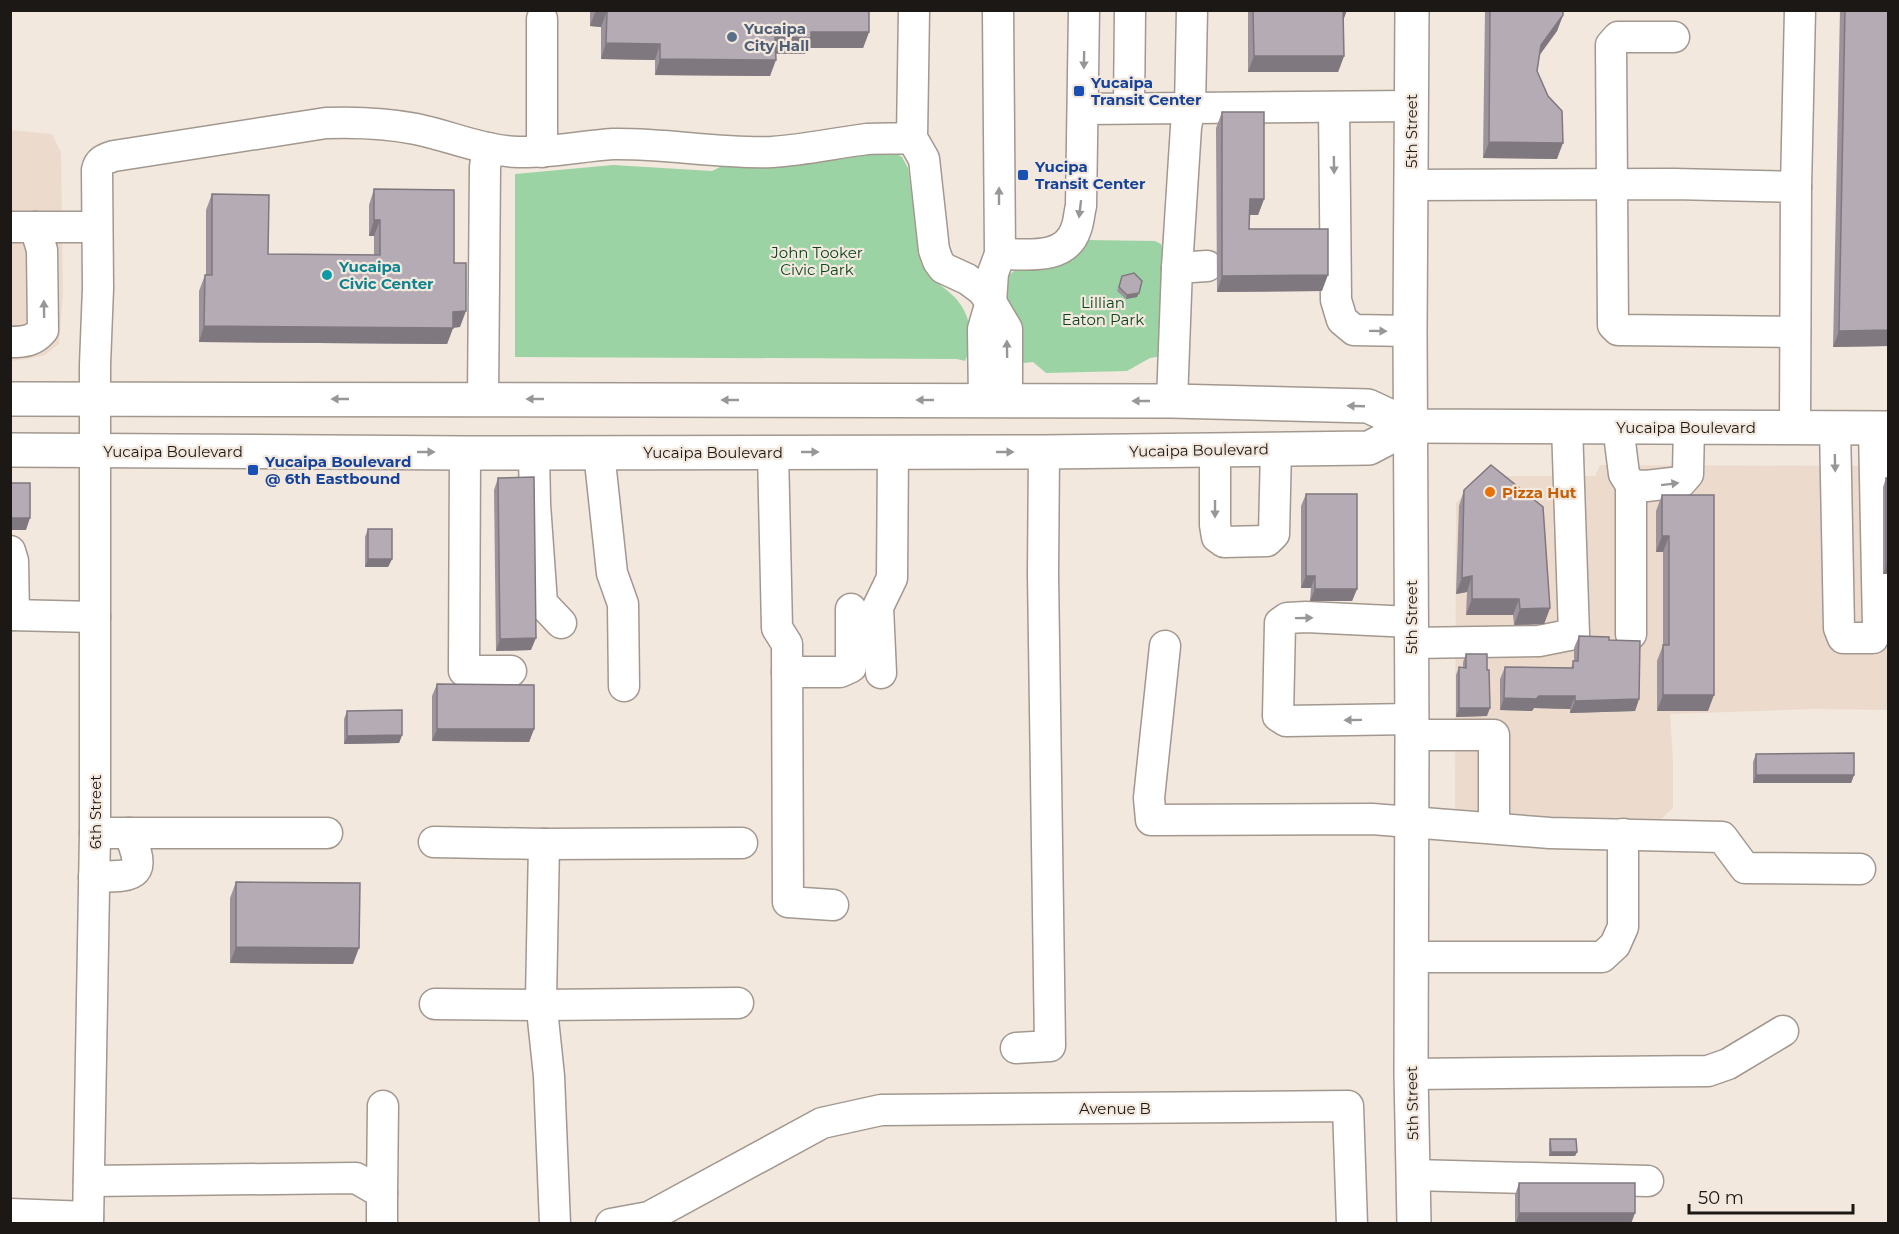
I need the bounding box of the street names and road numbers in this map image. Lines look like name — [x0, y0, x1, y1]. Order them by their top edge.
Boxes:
street label: 5th Street — [1402, 94, 1421, 168]
street label: Yucaipa Boulevard — [1616, 418, 1756, 437]
street label: Yucaipa Boulevard — [1129, 439, 1269, 461]
street label: Yucaipa Boulevard — [103, 442, 243, 461]
street label: Yucaipa Boulevard — [643, 443, 783, 462]
street label: 5th Street — [1402, 580, 1421, 654]
street label: 6th Street — [86, 775, 105, 849]
street label: 5th Street — [1402, 1066, 1422, 1140]
street label: Avenue B — [1079, 1099, 1151, 1118]

